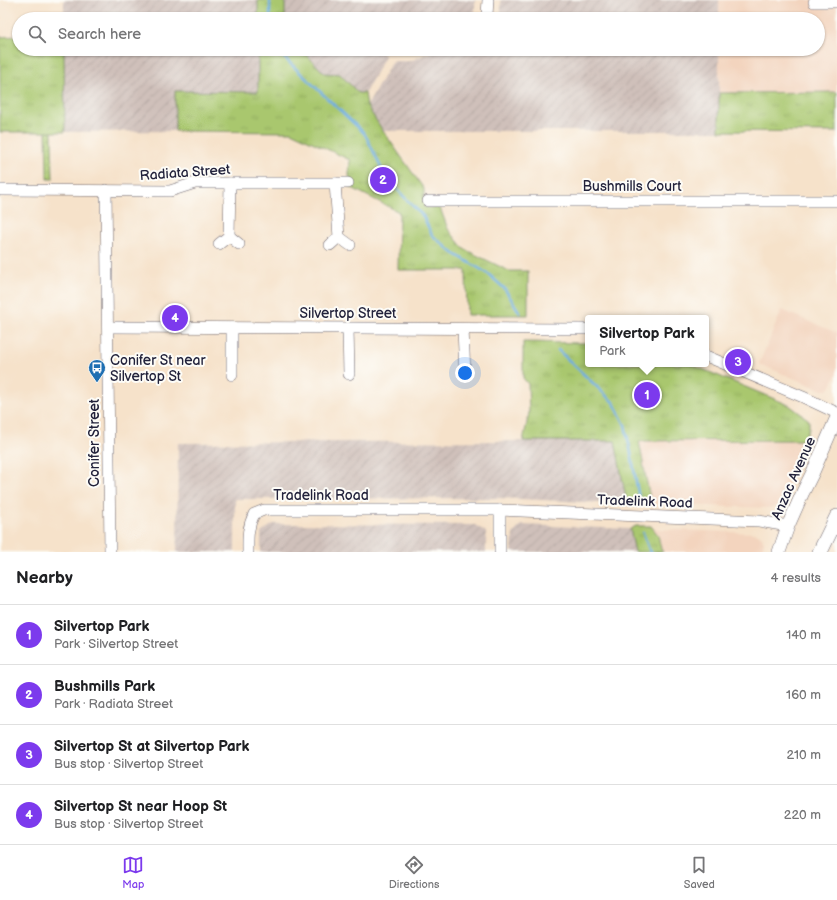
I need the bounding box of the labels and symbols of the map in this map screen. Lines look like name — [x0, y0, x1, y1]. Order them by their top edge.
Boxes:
street label: Radiata Street — [139, 161, 232, 184]
pin: 2 — [370, 165, 396, 195]
street label: Bushmills Court — [583, 178, 682, 195]
pin: 4 — [162, 303, 188, 333]
street label: Silvertop Street — [300, 305, 397, 322]
pin: 3 — [725, 347, 751, 377]
place label: Conifer St near Silvertop St — [110, 352, 206, 385]
bus stop icon: Conifer St near Silvertop St — [87, 358, 107, 383]
your location — [455, 363, 475, 383]
pin: 1 — [634, 380, 660, 410]
street label: Conifer Street — [86, 398, 103, 487]
street label: Anzac Avenue — [768, 434, 819, 522]
street label: Tradelink Road — [273, 487, 369, 504]
street label: Tradelink Road — [597, 491, 693, 512]

